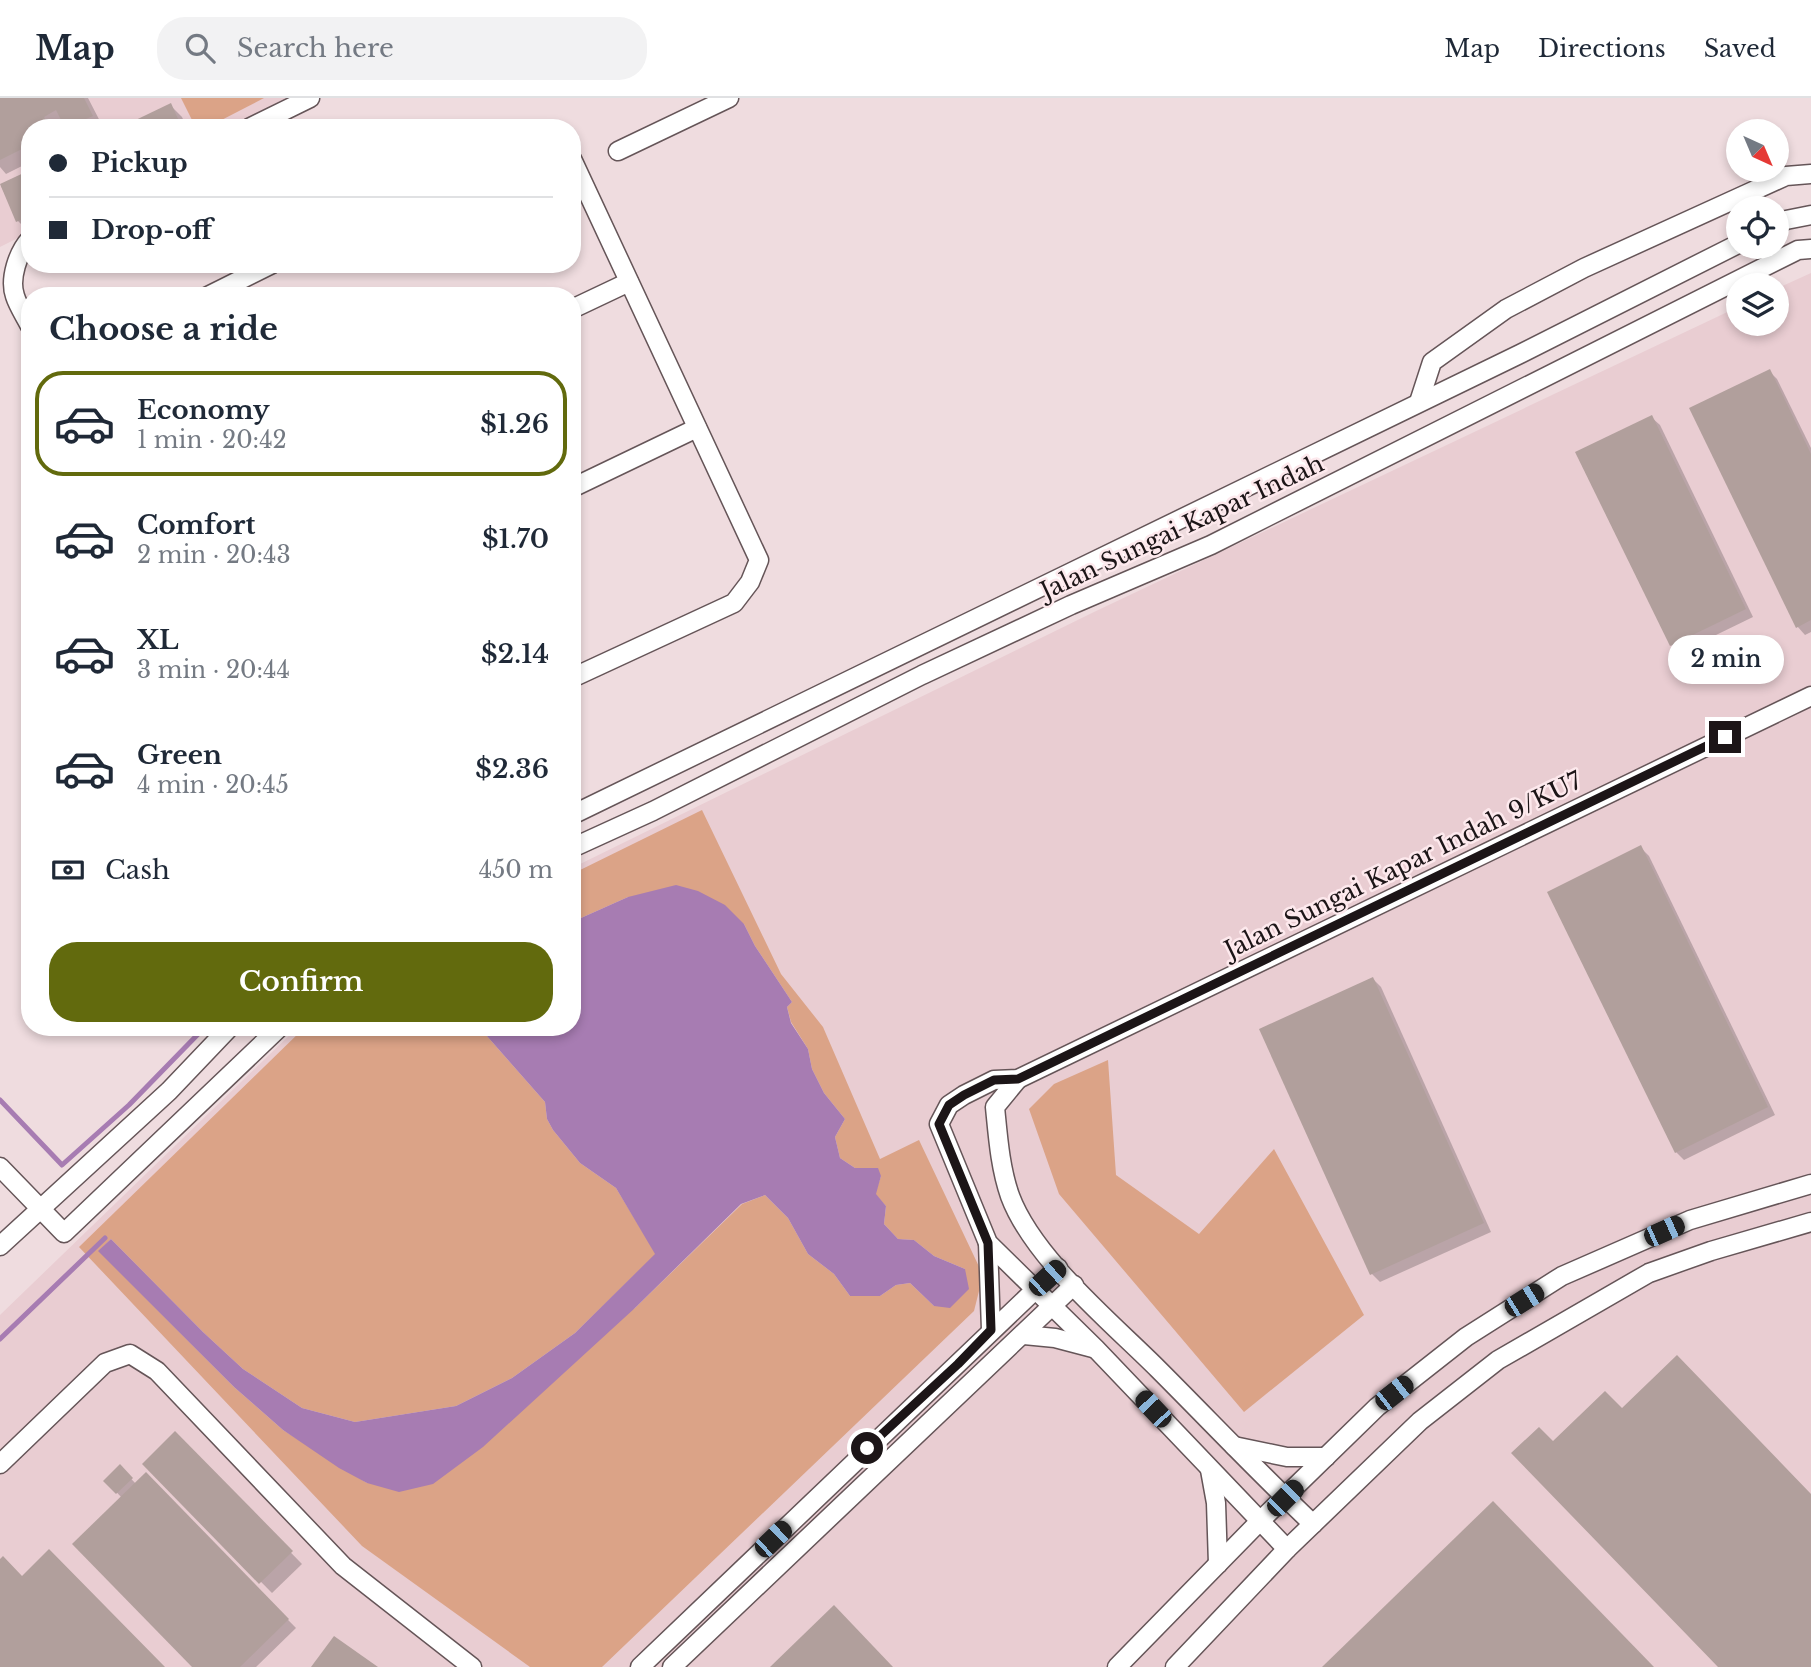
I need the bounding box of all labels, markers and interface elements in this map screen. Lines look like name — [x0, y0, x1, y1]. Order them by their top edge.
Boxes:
search box — [157, 17, 647, 80]
text: Map — [35, 28, 115, 69]
icon: search — [181, 29, 219, 67]
text: Search here — [237, 32, 394, 64]
text: Map — [1444, 34, 1500, 63]
text: Directions — [1538, 34, 1666, 63]
text: Saved — [1704, 34, 1776, 63]
north arrow — [1726, 119, 1788, 182]
map controls — [1726, 119, 1789, 336]
text: Pickup — [91, 147, 188, 179]
button: locate — [1726, 196, 1789, 259]
text: Drop-off — [91, 214, 212, 246]
button: layers — [1726, 273, 1789, 336]
text: Choose a ride — [49, 309, 278, 349]
icon: car — [53, 392, 116, 455]
text: Economy — [137, 394, 270, 426]
text: $1.26 — [480, 408, 549, 440]
text: 1 min · 20:42 — [137, 426, 287, 454]
street label: Jalan Sungai Kapar Indah — [1033, 449, 1328, 607]
icon: car — [53, 507, 116, 570]
text: Comfort — [137, 509, 255, 541]
text: $1.70 — [482, 523, 549, 555]
text: 2 min · 20:43 — [137, 541, 291, 569]
icon: car — [53, 622, 116, 685]
text: XL — [137, 624, 179, 656]
callout: 2 min — [1667, 636, 1783, 684]
text: $2.14 — [481, 638, 549, 670]
text: 2 min — [1691, 645, 1761, 673]
text: 3 min · 20:44 — [137, 656, 290, 684]
route end — [1709, 721, 1741, 753]
icon: car — [53, 737, 116, 800]
text: Green — [137, 739, 222, 771]
text: $2.36 — [475, 753, 549, 785]
street label: Jalan Sungai Kapar Indah 9/KU7 — [1217, 765, 1587, 966]
text: 4 min · 20:45 — [137, 771, 289, 799]
icon: cash — [49, 851, 87, 889]
text: Cash — [105, 854, 170, 886]
text: 450 m — [479, 856, 553, 884]
button: Confirm — [49, 942, 553, 1022]
car — [1641, 1213, 1688, 1249]
car — [1025, 1256, 1070, 1300]
car — [1501, 1280, 1548, 1320]
car — [1371, 1372, 1418, 1414]
car — [1131, 1386, 1176, 1432]
route start — [851, 1432, 883, 1464]
car — [1263, 1476, 1308, 1520]
car — [751, 1517, 796, 1561]

